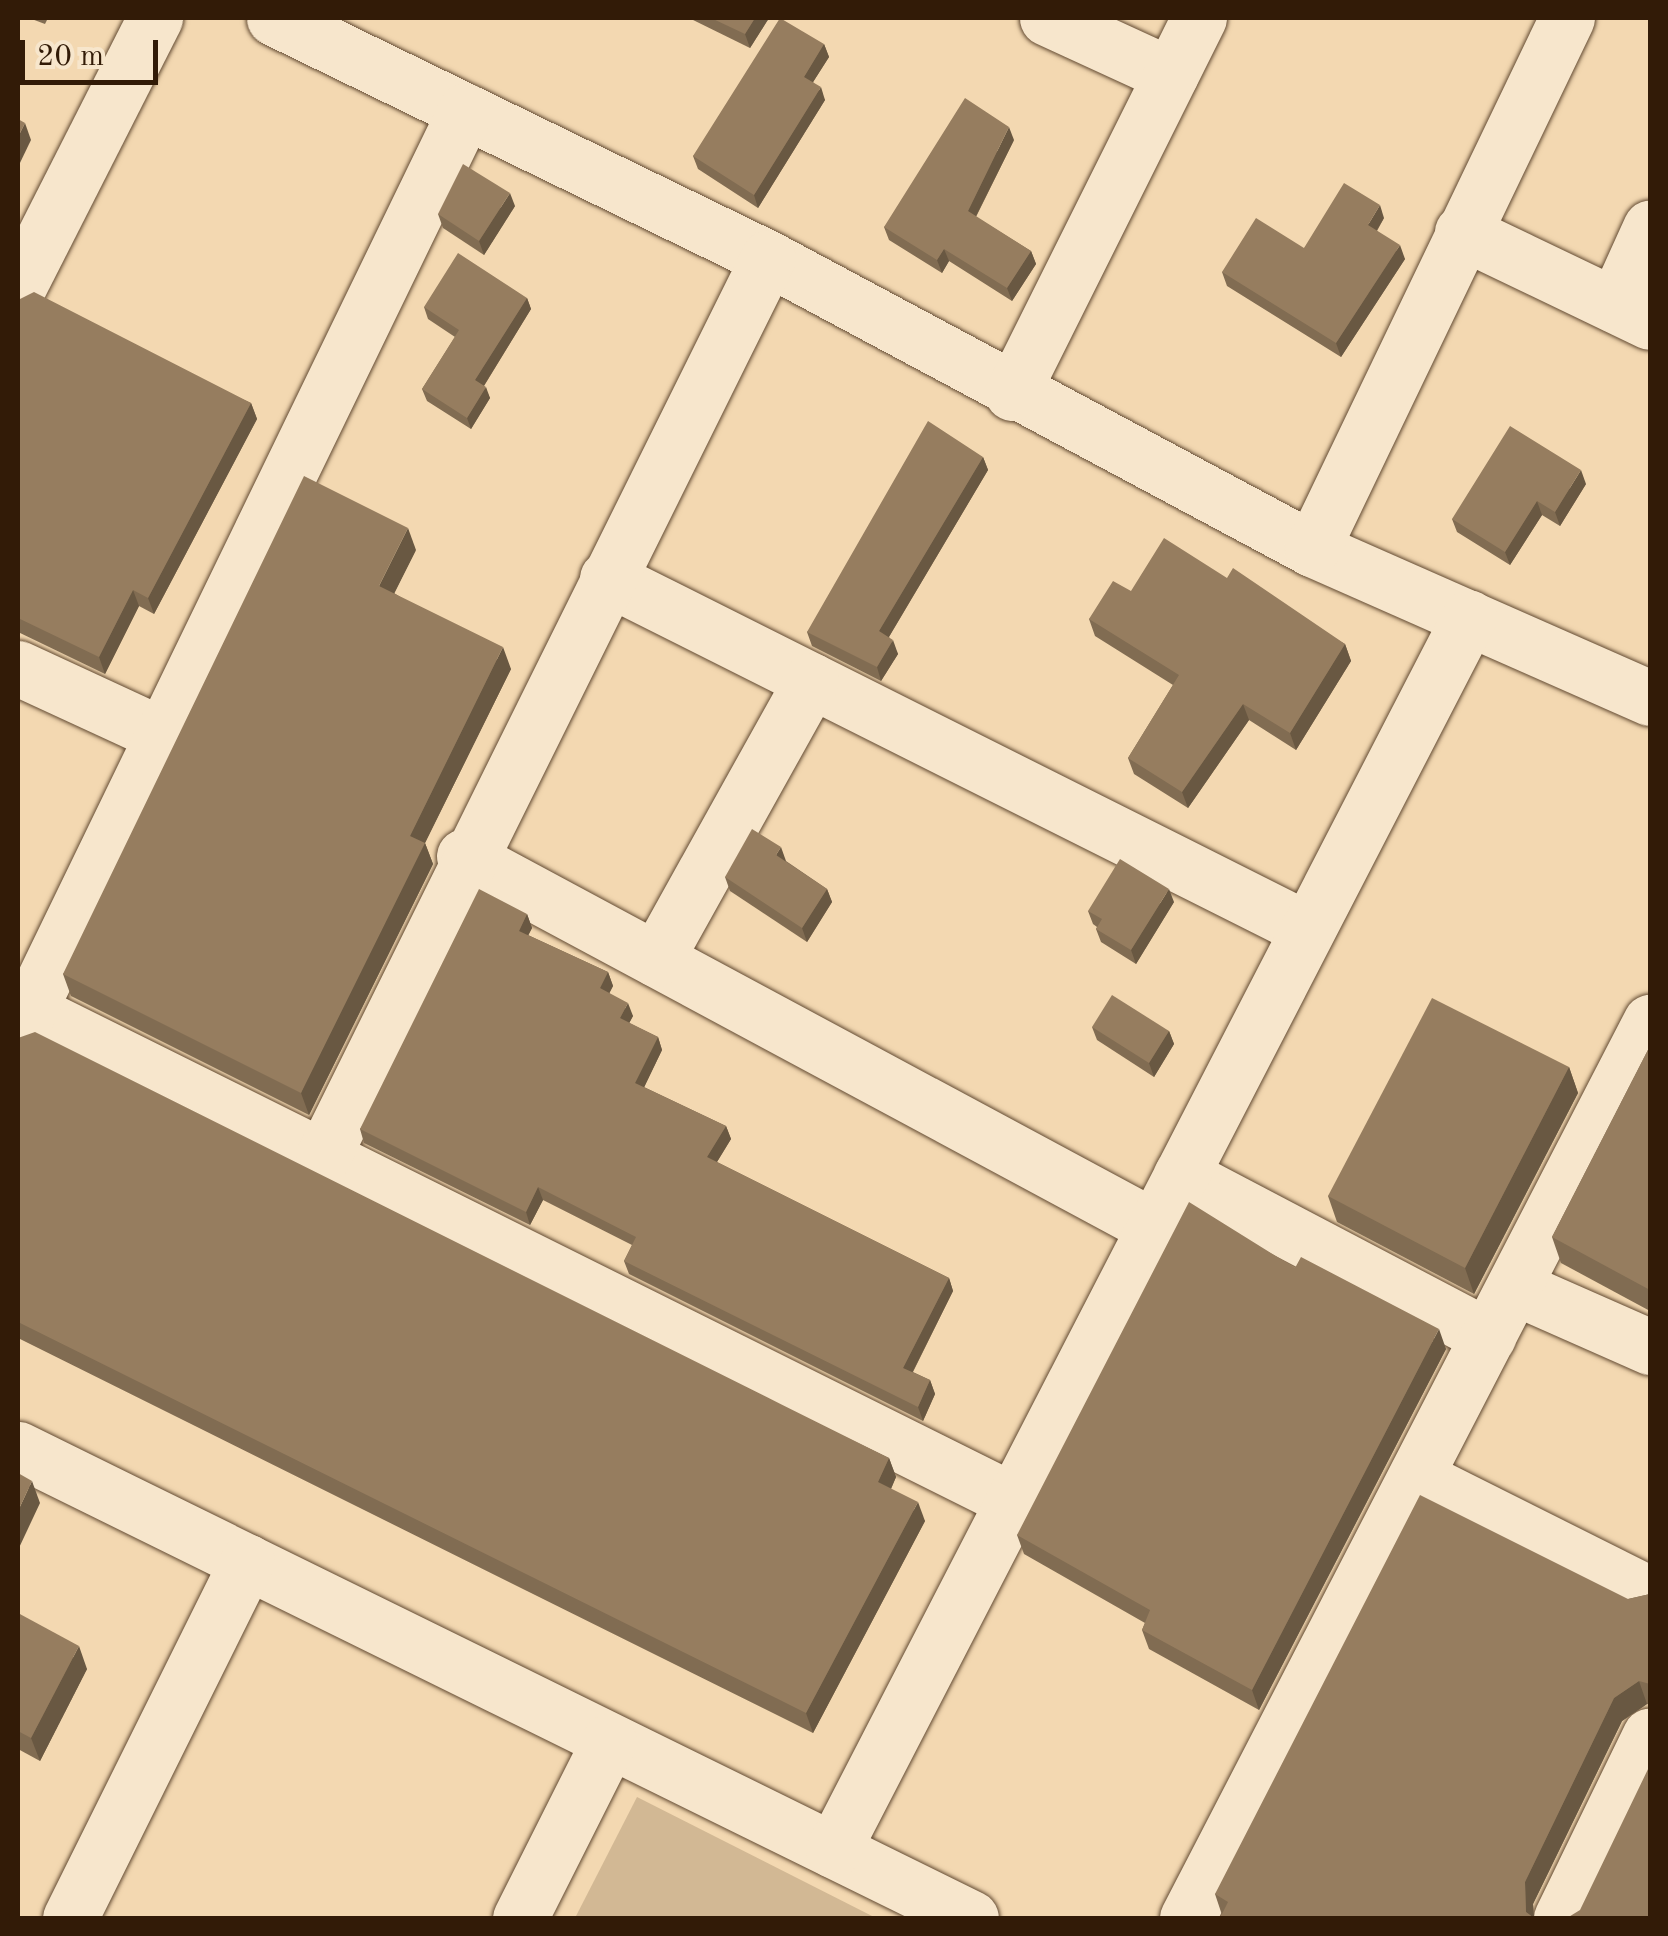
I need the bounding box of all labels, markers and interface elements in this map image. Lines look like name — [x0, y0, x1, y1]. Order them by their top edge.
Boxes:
scale bar — [25, 20, 162, 82]
text: 20 m — [37, 42, 104, 72]

